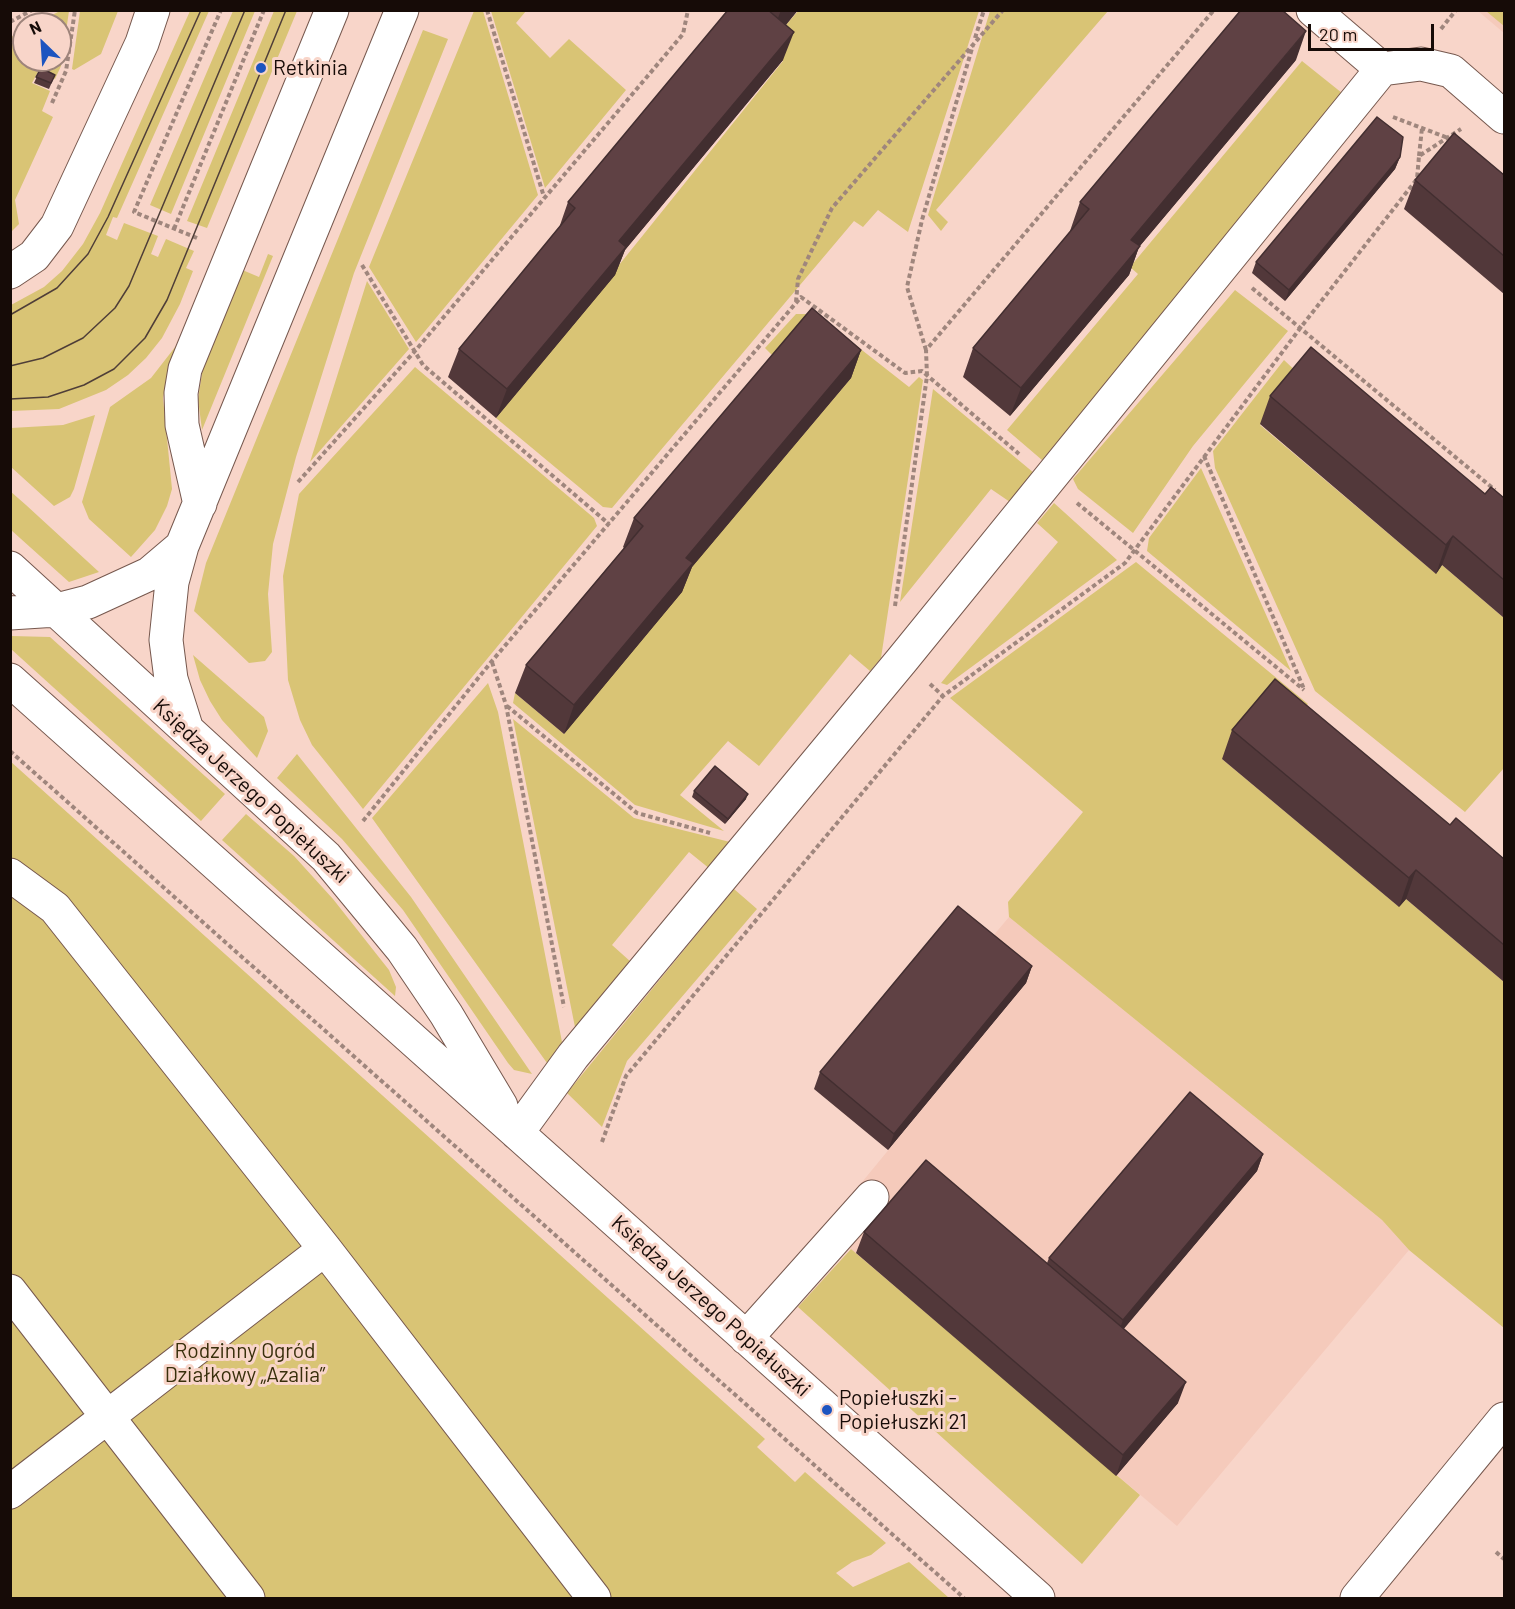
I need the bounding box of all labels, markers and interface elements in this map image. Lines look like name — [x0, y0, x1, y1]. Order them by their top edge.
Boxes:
north arrow — [12, 12, 72, 72]
scale bar — [1311, 12, 1437, 50]
text: N — [26, 16, 44, 38]
text: 20 m — [1319, 23, 1357, 45]
place label: Retkinia — [273, 55, 348, 81]
marker: Retkinia — [254, 61, 268, 75]
street label: Księdza Jerzego Popiełuszki — [148, 693, 354, 889]
street label: Księdza Jerzego Popiełuszki — [606, 1210, 816, 1402]
park label: Rodzinny Ogród Działkowy „Azalia” — [165, 1338, 325, 1388]
place label: Popiełuszki - Popiełuszki 21 — [839, 1385, 967, 1435]
marker: Popiełuszki - Popiełuszki 21 — [820, 1403, 834, 1417]

